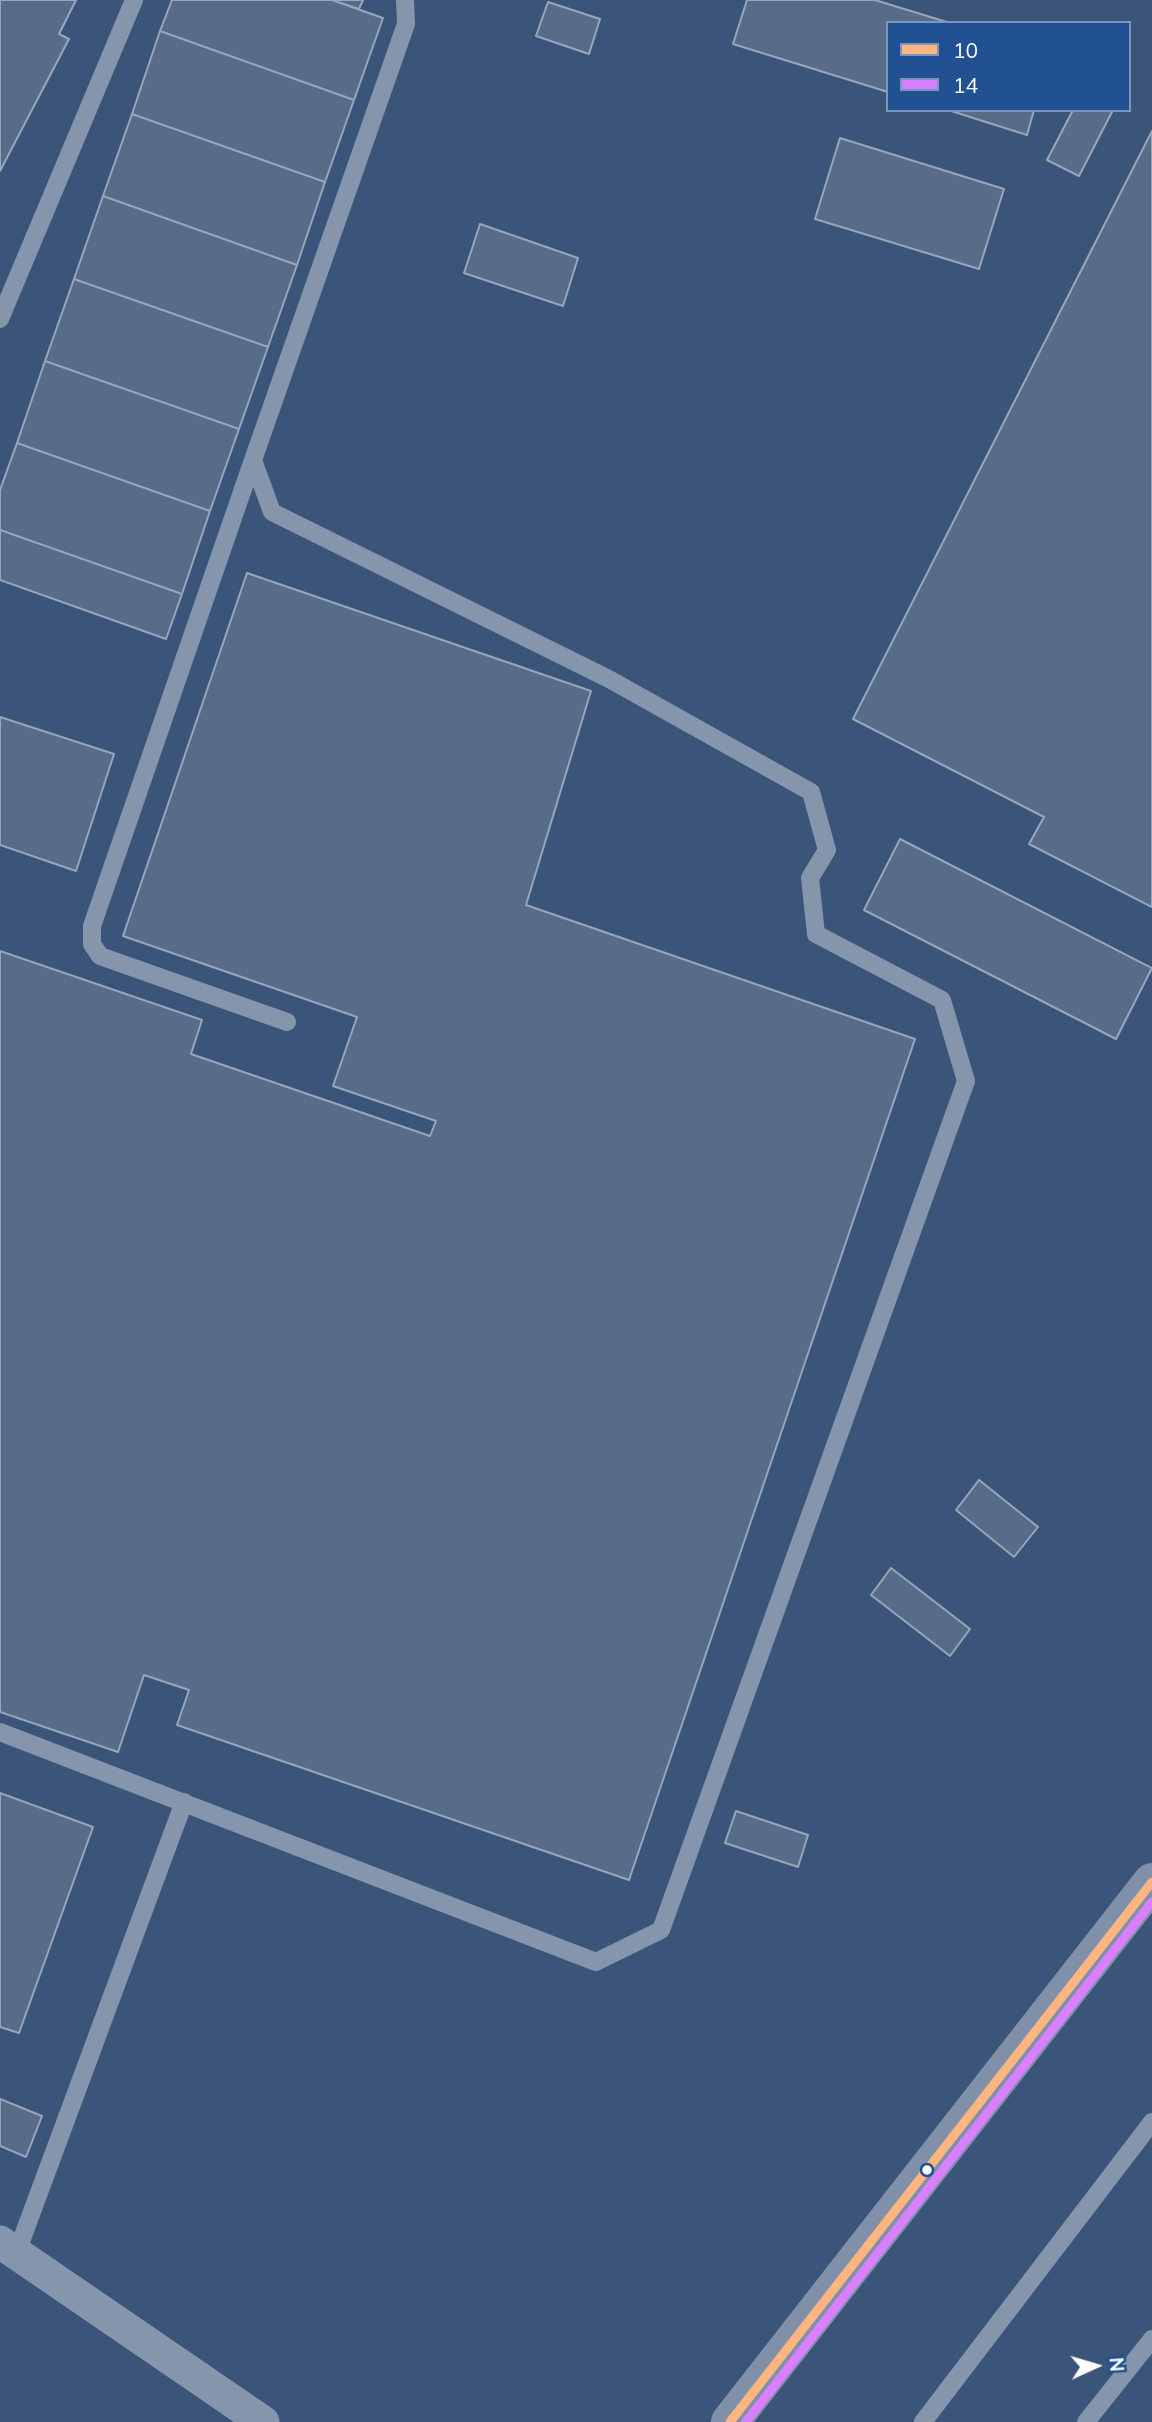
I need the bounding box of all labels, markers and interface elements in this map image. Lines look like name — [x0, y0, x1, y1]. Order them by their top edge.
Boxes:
legend — [886, 21, 1131, 112]
text: 10 — [953, 37, 978, 63]
text: 14 — [953, 72, 978, 98]
unlabelled marker — [920, 2163, 934, 2177]
north arrow — [1061, 2331, 1131, 2401]
text: N — [1104, 2357, 1129, 2373]

